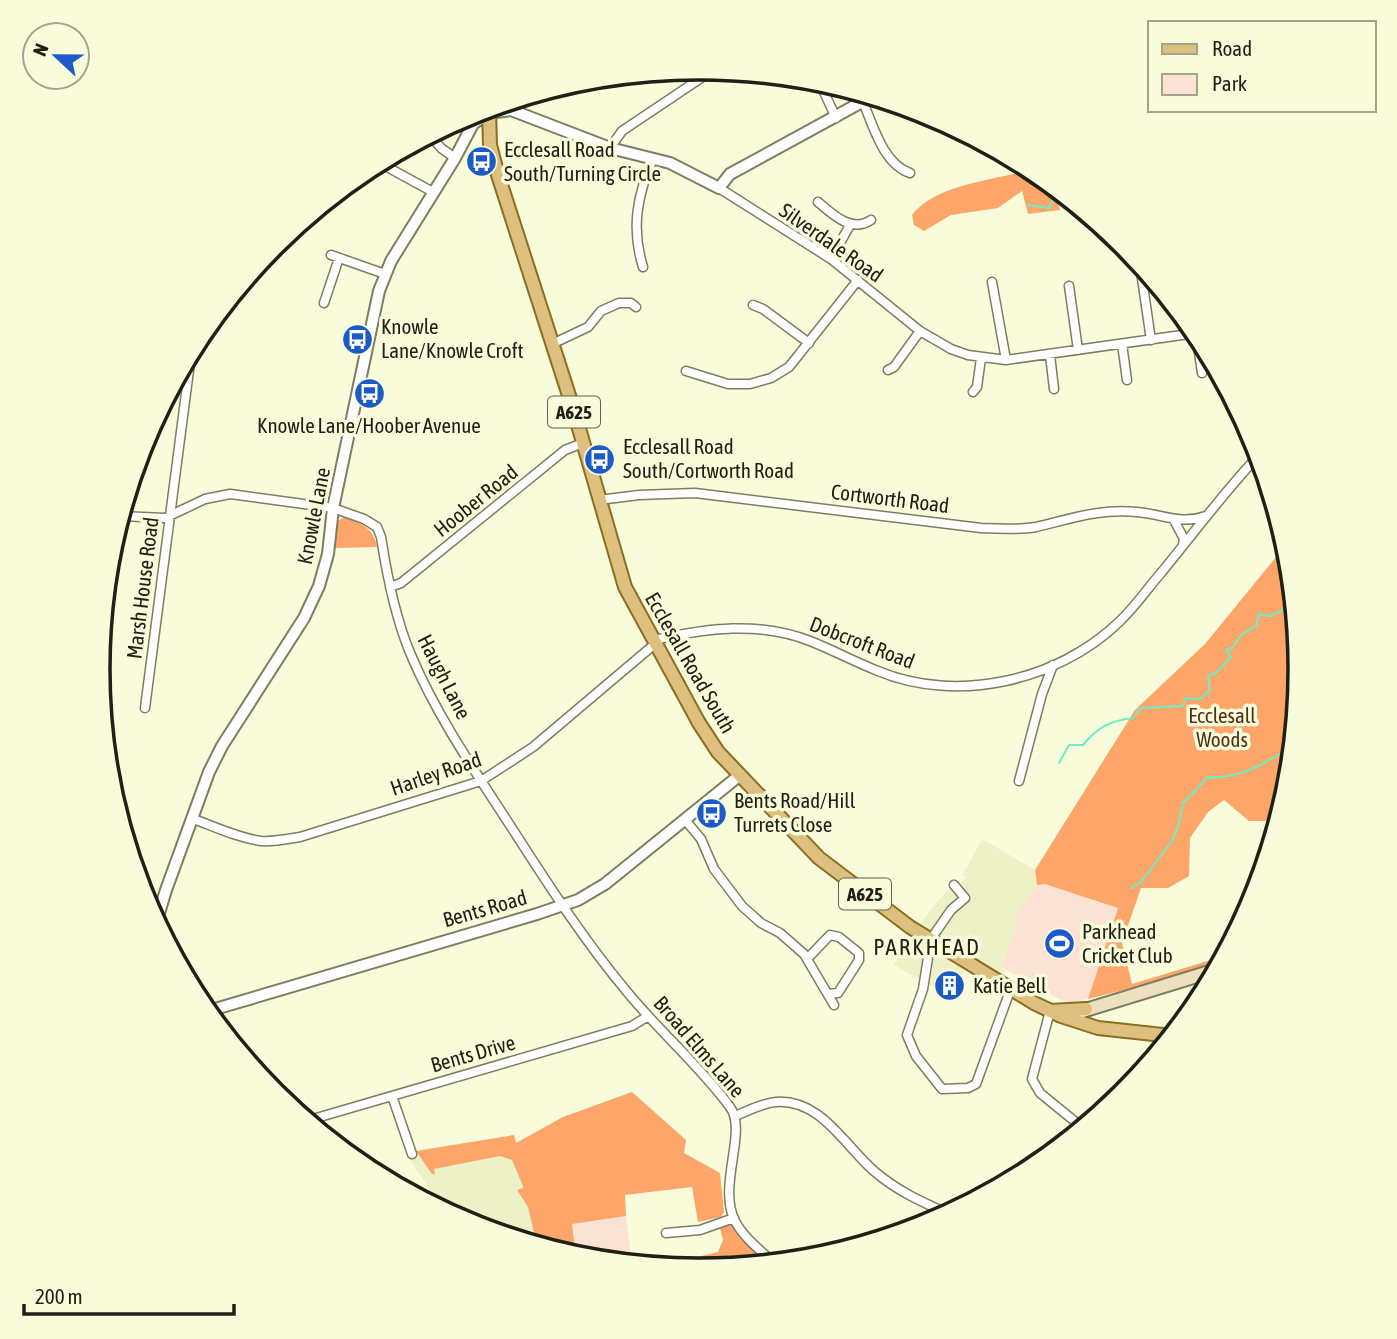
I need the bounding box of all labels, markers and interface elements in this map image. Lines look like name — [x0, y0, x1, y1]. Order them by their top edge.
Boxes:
north arrow — [21, 21, 91, 91]
legend — [1148, 21, 1376, 112]
text: Road — [1212, 36, 1252, 60]
text: N — [28, 40, 53, 59]
text: Park — [1212, 71, 1247, 95]
place label: Ecclesall Road South/Turning Circle — [504, 137, 661, 185]
bus stop icon: Ecclesall Road South/Turning Circle — [464, 145, 498, 179]
street label: Silverdale Road — [775, 198, 888, 287]
place label: Knowle Lane/Knowle Croft — [381, 314, 524, 362]
bus stop icon: Knowle Lane/Knowle Croft — [341, 322, 375, 356]
bus stop icon: Knowle Lane/Hoober Avenue — [352, 377, 386, 411]
road number: A625 — [548, 396, 600, 428]
place label: Knowle Lane/Hoober Avenue — [257, 413, 481, 437]
place label: Ecclesall Road South/Cortworth Road — [623, 434, 794, 482]
bus stop icon: Ecclesall Road South/Cortworth Road — [583, 442, 617, 476]
street label: Hoober Road — [429, 459, 522, 541]
street label: Knowle Lane — [292, 465, 334, 566]
street label: Cortworth Road — [830, 479, 951, 517]
street label: Marsh House Road — [121, 516, 163, 660]
street label: Ecclesall Road South — [641, 588, 741, 737]
street label: Dobcroft Road — [807, 611, 918, 673]
street label: Haugh Lane — [413, 630, 476, 723]
park label: Ecclesall Woods — [1188, 703, 1256, 751]
street label: Harley Road — [387, 746, 484, 800]
place label: Bents Road/Hill Turrets Close — [734, 788, 856, 836]
bus stop icon: Bents Road/Hill Turrets Close — [694, 796, 728, 830]
road number: A625 — [839, 878, 891, 909]
street label: Bents Road — [440, 885, 529, 931]
place label: Parkhead Cricket Club — [1082, 919, 1173, 967]
sports icon: Parkhead Cricket Club — [1042, 927, 1076, 961]
district label: PARKHEAD — [873, 934, 981, 960]
building icon: Katie Bell — [933, 969, 967, 1003]
place label: Katie Bell — [973, 973, 1047, 997]
street label: Broad Elms Lane — [649, 991, 750, 1102]
street label: Bents Drive — [428, 1030, 518, 1077]
scale bar — [24, 1272, 234, 1316]
text: 200 m — [35, 1284, 83, 1308]

